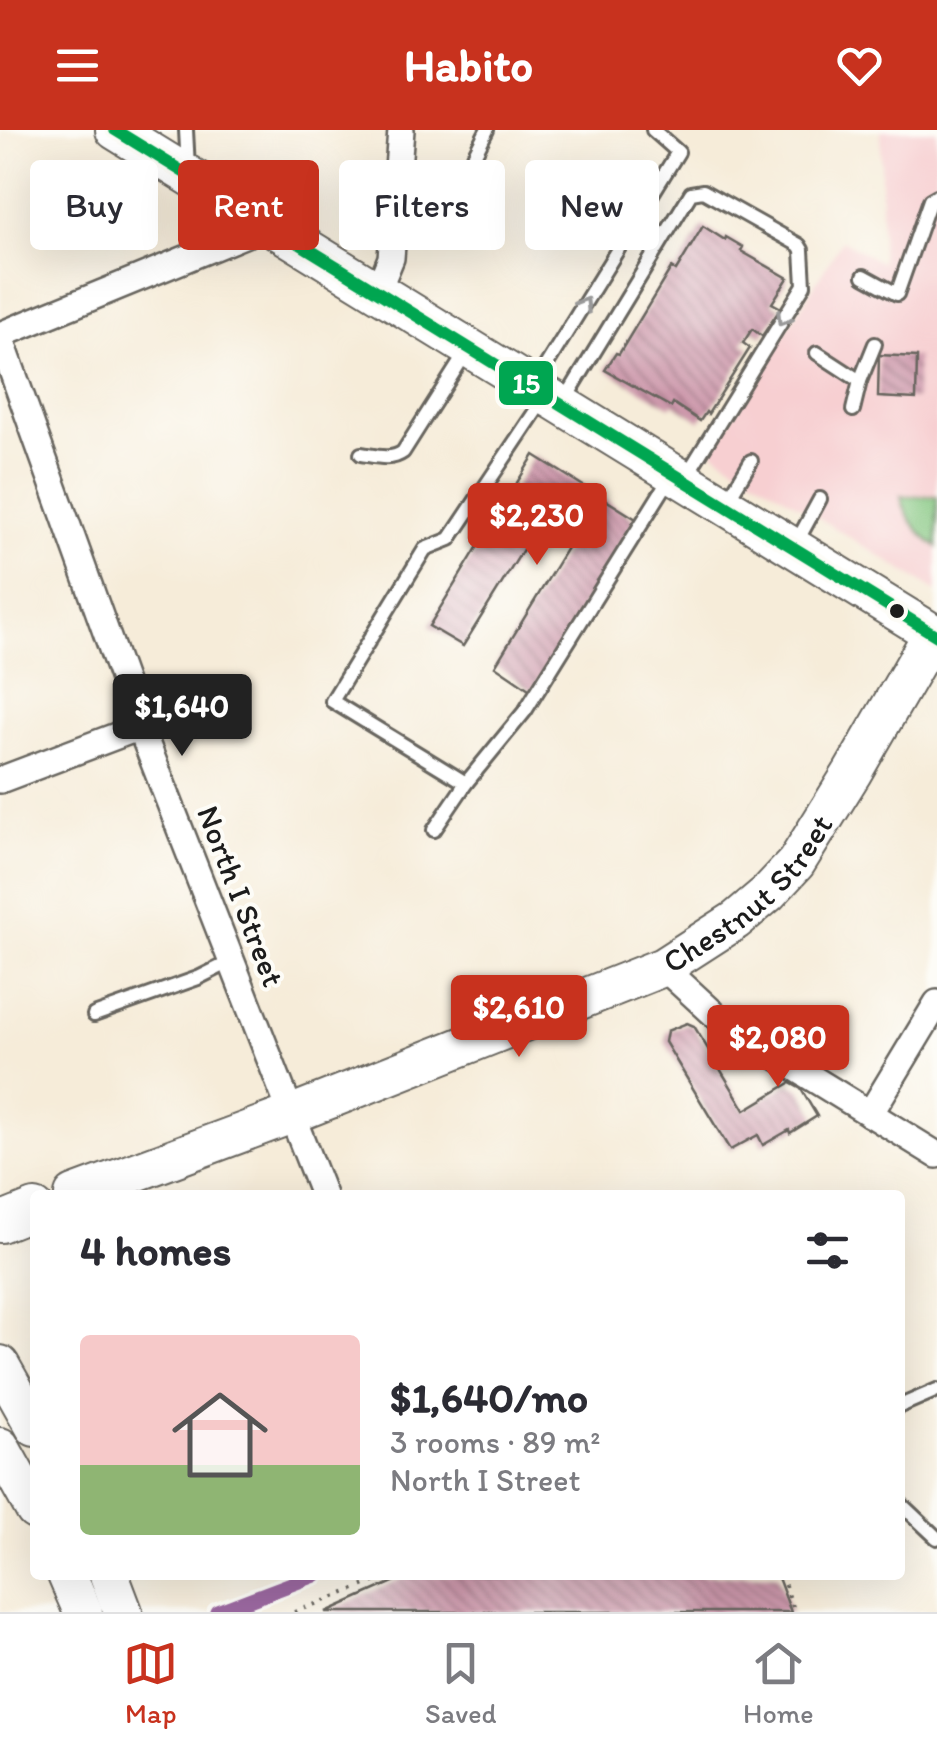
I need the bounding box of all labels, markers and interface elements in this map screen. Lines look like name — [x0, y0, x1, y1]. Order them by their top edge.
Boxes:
icon: menu — [50, 38, 105, 93]
text: Habito — [404, 38, 533, 92]
icon: heart — [832, 38, 887, 93]
chip: Buy — [30, 160, 158, 250]
chip: Rent — [178, 160, 319, 250]
chip: Filters — [339, 160, 505, 250]
chip: New — [525, 160, 659, 250]
one-way arrow — [572, 297, 591, 315]
one-way arrow — [776, 308, 795, 326]
line badge: 15 — [497, 359, 555, 407]
text: 15 — [512, 366, 540, 400]
pin: $2,230 — [456, 483, 618, 568]
text: $2,230 — [490, 496, 584, 534]
unlabelled marker — [887, 601, 907, 621]
pin: $1,640 — [101, 674, 263, 759]
text: $1,640 — [135, 687, 229, 725]
street label: North I Street — [189, 800, 293, 992]
street label: Chestnut Street — [656, 808, 840, 981]
pin: $2,610 — [438, 975, 600, 1060]
text: $2,610 — [473, 988, 565, 1026]
pin: $2,080 — [697, 1005, 859, 1090]
text: $2,080 — [729, 1018, 827, 1056]
icon: filters — [800, 1223, 855, 1278]
text: 4 homes — [80, 1225, 231, 1276]
text: $1,640/mo — [390, 1372, 588, 1423]
icon: home — [160, 1375, 280, 1495]
text: 3 rooms · 89 m² — [390, 1423, 601, 1461]
text: North I Street — [390, 1461, 581, 1499]
tab: Map — [123, 1636, 178, 1730]
tab: Saved — [425, 1636, 496, 1730]
tab: Home — [743, 1636, 814, 1730]

